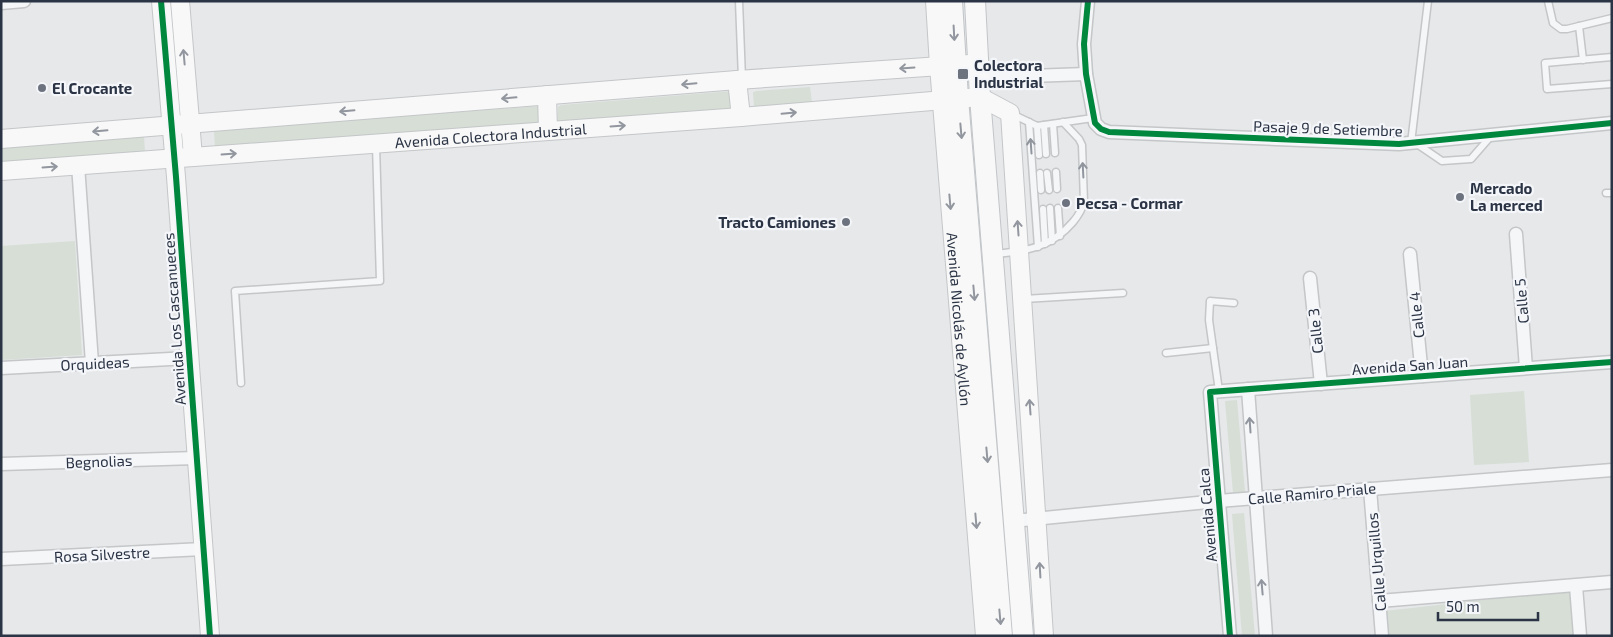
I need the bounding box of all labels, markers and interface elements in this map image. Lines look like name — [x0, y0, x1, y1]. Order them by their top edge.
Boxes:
one-way arrow — [949, 25, 958, 41]
one-way arrow — [180, 49, 189, 65]
place label: Colectora Industrial — [974, 56, 1043, 91]
one-way arrow — [899, 64, 915, 73]
marker: Colectora Industrial — [956, 67, 970, 81]
place label: El Crocante — [52, 79, 132, 97]
one-way arrow — [681, 79, 697, 89]
marker: El Crocante — [36, 82, 48, 94]
one-way arrow — [502, 94, 518, 103]
one-way arrow — [340, 107, 356, 116]
one-way arrow — [781, 108, 797, 117]
street label: Pasaje 9 de Setiembre — [1253, 116, 1403, 141]
street label: Avenida Colectora Industrial — [394, 119, 588, 151]
one-way arrow — [610, 121, 626, 130]
one-way arrow — [956, 123, 966, 139]
one-way arrow — [92, 126, 108, 136]
one-way arrow — [1026, 138, 1035, 154]
one-way arrow — [221, 150, 237, 159]
one-way arrow — [1078, 162, 1087, 178]
one-way arrow — [42, 163, 58, 172]
place label: Mercado La merced — [1470, 179, 1543, 214]
marker: Mercado La merced — [1454, 191, 1466, 203]
one-way arrow — [945, 194, 954, 210]
place label: Pecsa - Cormar — [1076, 194, 1183, 212]
marker: Pecsa - Cormar — [1060, 197, 1072, 209]
place label: Tracto Camiones — [718, 213, 836, 231]
marker: Tracto Camiones — [840, 216, 852, 228]
one-way arrow — [1013, 220, 1022, 236]
street label: Avenida Nicolás de Ayllón — [943, 231, 975, 407]
street label: Avenida Los Cascanueces — [159, 232, 189, 406]
street label: Calle 5 — [1510, 278, 1532, 324]
one-way arrow — [969, 285, 979, 301]
street label: Calle 4 — [1405, 291, 1427, 339]
street label: Calle 3 — [1304, 307, 1326, 355]
street label: Orquideas — [60, 352, 130, 374]
street label: Avenida San Juan — [1351, 352, 1469, 378]
one-way arrow — [1025, 400, 1035, 416]
one-way arrow — [1245, 417, 1255, 433]
one-way arrow — [983, 447, 992, 463]
street label: Begnolias — [65, 451, 133, 471]
street label: Avenida Calca — [1194, 467, 1220, 563]
street label: Calle Ramiro Priale — [1247, 478, 1377, 508]
street label: Calle Urquillos — [1363, 512, 1389, 612]
one-way arrow — [971, 513, 981, 529]
street label: Rosa Silvestre — [53, 542, 151, 566]
one-way arrow — [1036, 562, 1045, 578]
one-way arrow — [1257, 579, 1267, 595]
scale bar — [1438, 590, 1538, 622]
text: 50 m — [1446, 597, 1480, 615]
one-way arrow — [996, 609, 1005, 625]

